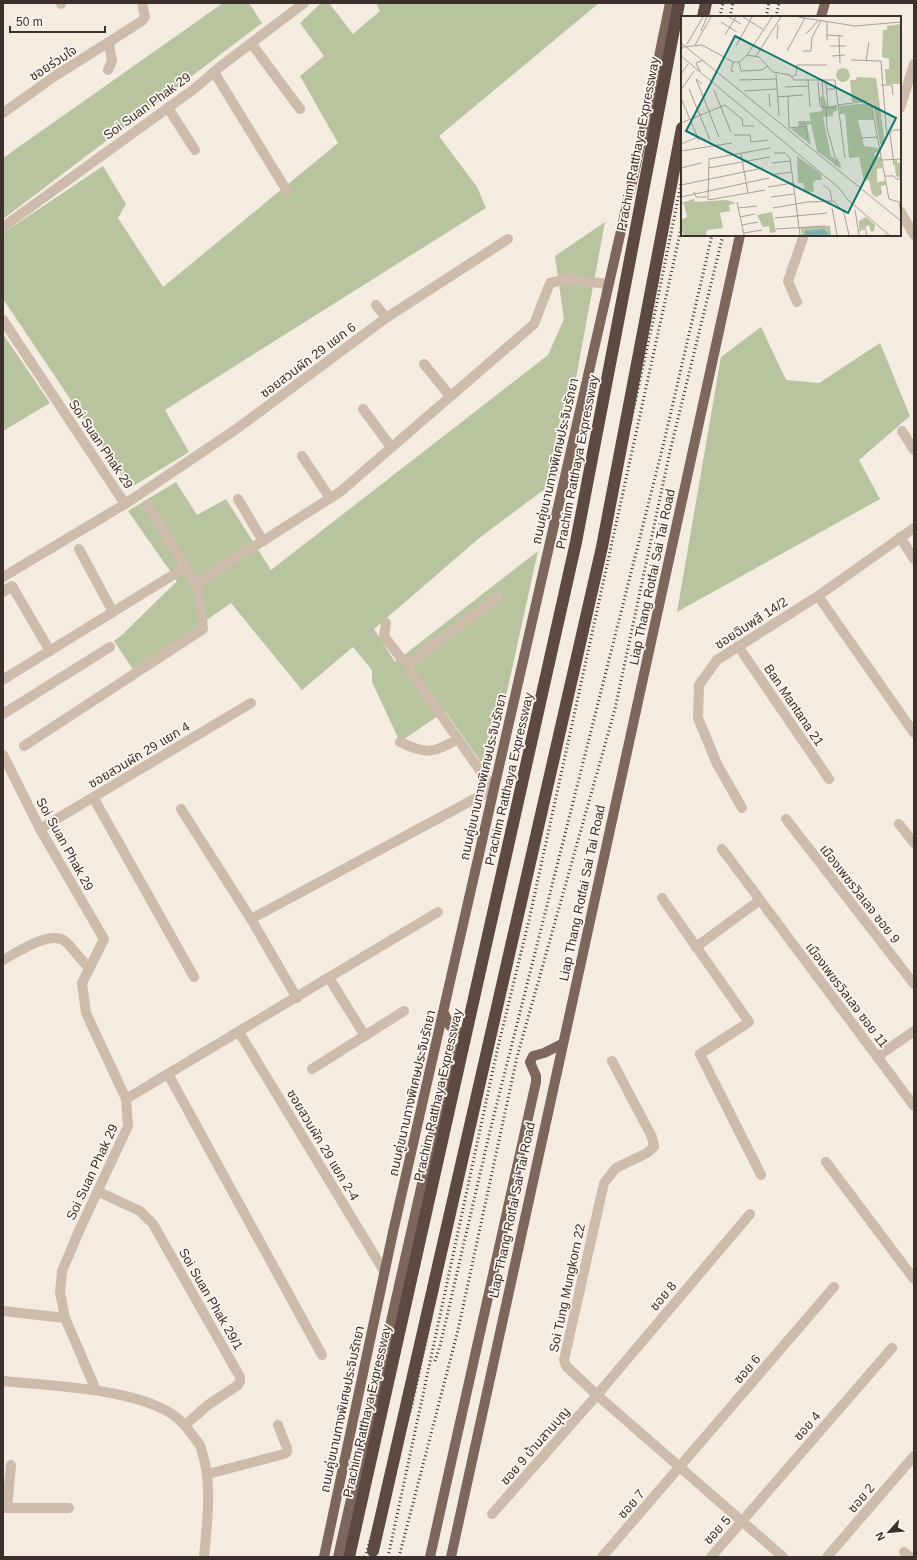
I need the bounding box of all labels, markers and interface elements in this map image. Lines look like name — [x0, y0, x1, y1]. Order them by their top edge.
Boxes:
scale bar — [10, 8, 105, 34]
text: 50 m — [16, 15, 43, 29]
inset map — [681, 16, 901, 236]
street label: ซอยร่วมใจ — [27, 42, 80, 84]
street label: Prachim Ratthaya Expressway — [614, 55, 662, 232]
street label: Soi Suan Phak 29 — [100, 69, 194, 143]
street label: ซอยสวนผัก 29 แยก 6 — [257, 319, 359, 401]
street label: Prachim Ratthaya Expressway — [553, 373, 601, 550]
street label: ถนนคู่ขนานทางพิเศษประจิมรัถยา — [529, 376, 581, 546]
street label: Soi Suan Phak 29 — [66, 397, 136, 491]
street label: Liap Thang Rotfai Sai Tai Road — [626, 488, 678, 666]
street label: ซอยฉิมพลี 14/2 — [712, 594, 790, 652]
street label: Ban Mantana 21 — [761, 661, 827, 749]
street label: Prachim Ratthaya Expressway — [482, 691, 536, 867]
street label: ถนนคู่ขนานทางพิเศษประจิมรัถยา — [457, 692, 509, 862]
street label: ซอยสวนผัก 29 แยก 4 — [86, 719, 192, 791]
street label: Soi Suan Phak 29 — [33, 795, 97, 893]
street label: Liap Thang Rotfai Sai Tai Road — [556, 804, 608, 982]
street label: เมืองเพชรวิลเลจ ซอย 9 — [817, 842, 903, 946]
street label: เมืองเพชรวิลเลจ ซอย 11 — [803, 940, 891, 1050]
street label: Prachim Ratthaya Expressway — [411, 1007, 465, 1183]
street label: ถนนคู่ขนานทางพิเศษประจิมรัถยา — [386, 1008, 438, 1178]
street label: ซอยสวนผัก 29 แยก 2-4 — [284, 1087, 362, 1203]
street label: Liap Thang Rotfai Sai Tai Road — [486, 1121, 538, 1299]
street label: Soi Suan Phak 29 — [63, 1122, 121, 1222]
street label: Soi Tung Mungkorn 22 — [546, 1222, 588, 1354]
street label: Soi Suan Phak 29/1 — [176, 1245, 246, 1353]
street label: ซอย 8 — [647, 1278, 679, 1314]
street label: Prachim Ratthaya Expressway — [340, 1323, 394, 1499]
street label: ถนนคู่ขนานทางพิเศษประจิมรัถยา — [317, 1324, 367, 1494]
street label: ซอย 6 — [730, 1352, 764, 1386]
street label: ซอย 9 บ้านสานบุญ — [497, 1404, 573, 1488]
street label: ซอย 4 — [790, 1409, 824, 1443]
street label: ซอย 2 — [845, 1480, 877, 1516]
street label: ซอย 7 — [614, 1487, 648, 1521]
north arrow — [869, 1512, 909, 1552]
street label: ซอย 5 — [700, 1513, 734, 1547]
text: N — [873, 1530, 887, 1543]

